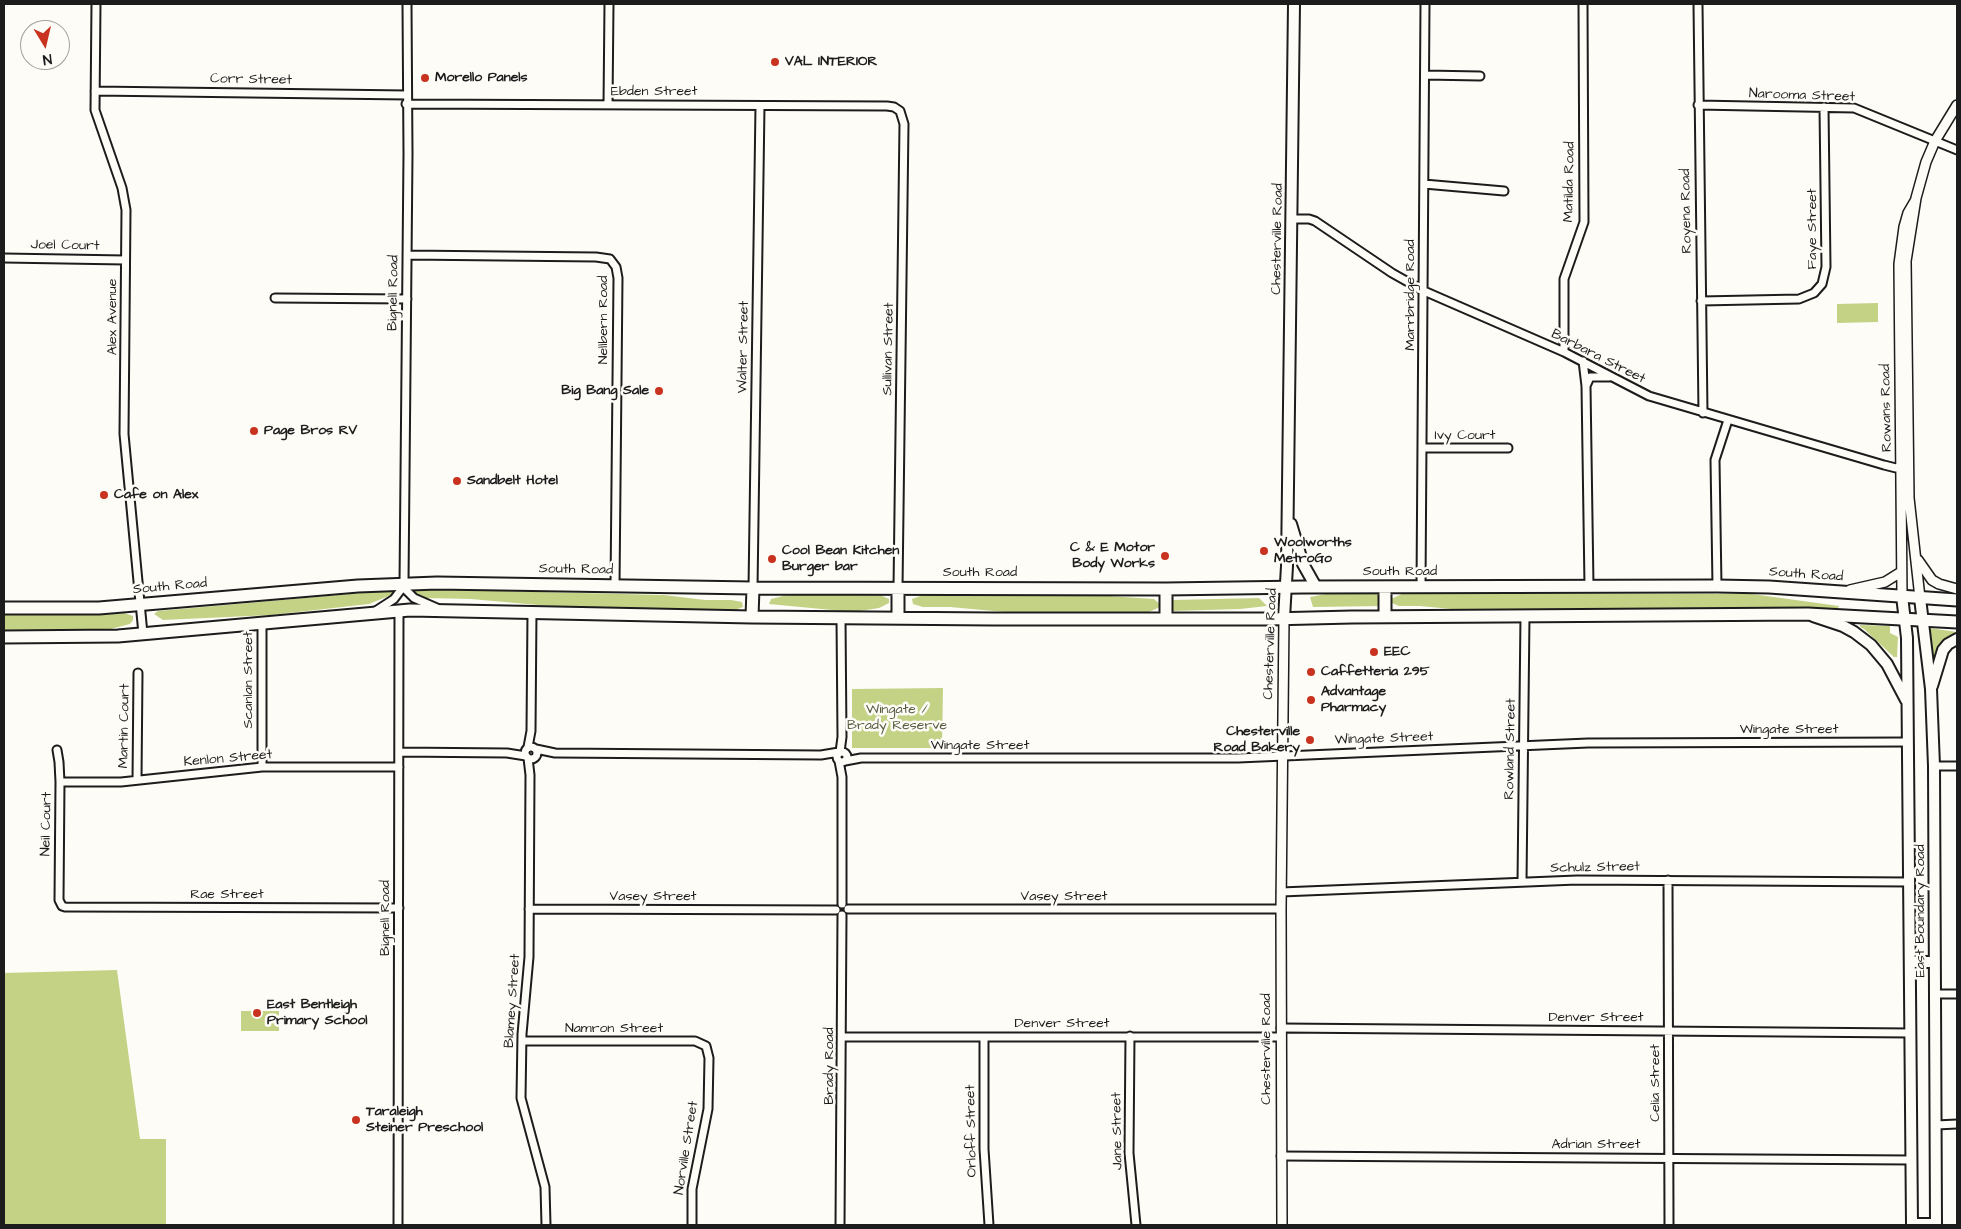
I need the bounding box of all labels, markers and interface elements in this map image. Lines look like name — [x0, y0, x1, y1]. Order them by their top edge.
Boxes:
north arrow — [20, 20, 70, 70]
text: N — [41, 48, 53, 69]
place label: VAL INTERIOR — [785, 54, 877, 70]
marker: VAL INTERIOR — [769, 56, 781, 68]
place label: Morello Panels — [435, 70, 527, 86]
street label: Corr Street — [210, 71, 292, 89]
marker: Morello Panels — [419, 72, 431, 84]
street label: Ebden Street — [611, 84, 697, 100]
street label: Narooma Street — [1749, 86, 1855, 106]
street label: Matilda Road — [1561, 141, 1579, 223]
street label: Royena Road — [1678, 168, 1696, 254]
street label: Chesterville Road — [1269, 183, 1287, 295]
street label: Faye Street — [1805, 189, 1821, 269]
street label: Joel Court — [30, 237, 100, 255]
street label: Marrbridge Road — [1403, 239, 1419, 351]
street label: Bignell Road — [385, 255, 403, 331]
street label: Nellbern Road — [596, 276, 612, 364]
street label: Alex Avenue — [105, 279, 121, 355]
street label: Walter Street — [735, 301, 753, 393]
street label: Sullivan Street — [880, 302, 898, 396]
street label: Barbara Street — [1548, 326, 1648, 388]
street label: Rowans Road — [1878, 364, 1896, 452]
place label: Big Bang Sale — [561, 383, 649, 399]
marker: Big Bang Sale — [653, 385, 665, 397]
place label: Page Bros RV — [264, 423, 357, 439]
marker: Page Bros RV — [248, 425, 260, 437]
street label: Ivy Court — [1435, 428, 1495, 444]
place label: Sandbelt Hotel — [467, 473, 558, 489]
marker: Sandbelt Hotel — [451, 475, 463, 487]
place label: Cafe on Alex — [114, 487, 198, 503]
marker: Cafe on Alex — [98, 489, 110, 501]
place label: Woolworths MetroGo — [1274, 535, 1352, 568]
place label: C & E Motor Body Works — [1070, 540, 1155, 572]
place label: Cool Bean Kitchen Burger bar — [782, 543, 899, 576]
marker: Woolworths MetroGo — [1258, 545, 1270, 557]
marker: C & E Motor Body Works — [1159, 550, 1171, 562]
marker: Cool Bean Kitchen Burger bar — [766, 553, 778, 565]
street label: South Road — [539, 561, 613, 579]
street label: South Road — [1363, 564, 1437, 580]
street label: South Road — [1768, 564, 1844, 586]
street label: South Road — [943, 565, 1017, 581]
street label: South Road — [132, 575, 208, 599]
street label: Chesterville Road — [1261, 588, 1281, 700]
street label: Scanlan Street — [241, 631, 257, 729]
place label: EEC — [1384, 644, 1410, 660]
marker: EEC — [1368, 646, 1380, 658]
place label: Caffetteria 295 — [1321, 664, 1430, 680]
marker: Caffetteria 295 — [1305, 666, 1317, 678]
street label: Martin Court — [116, 683, 134, 769]
place label: Advantage Pharmacy — [1321, 684, 1386, 716]
marker: Advantage Pharmacy — [1305, 694, 1317, 706]
street label: Rowland Street — [1502, 698, 1520, 800]
park label: Wingate / Brady Reserve — [847, 702, 947, 734]
street label: Wingate Street — [1740, 722, 1838, 738]
place label: Chesterville Road Bakery — [1214, 724, 1300, 756]
street label: Wingate Street — [1334, 729, 1434, 749]
marker: Chesterville Road Bakery — [1304, 734, 1316, 746]
street label: Wingate Street — [931, 738, 1029, 754]
street label: Kenlon Street — [183, 747, 273, 771]
street label: Neil Court — [38, 792, 56, 856]
street label: East Boundary Road — [1913, 844, 1929, 978]
street label: Schulz Street — [1550, 859, 1640, 877]
street label: Bignell Road — [378, 880, 394, 956]
street label: Rae Street — [190, 887, 264, 903]
street label: Vasey Street — [610, 889, 696, 905]
street label: Vasey Street — [1021, 889, 1107, 905]
street label: Blamey Street — [501, 953, 525, 1049]
street label: Chesterville Road — [1259, 993, 1275, 1105]
place label: East Bentleigh Primary School — [267, 997, 368, 1030]
marker: East Bentleigh Primary School — [251, 1007, 263, 1019]
street label: Denver Street — [1548, 1010, 1644, 1026]
street label: Denver Street — [1014, 1016, 1110, 1032]
street label: Namron Street — [565, 1021, 663, 1037]
street label: Brady Road — [822, 1027, 838, 1105]
street label: Celia Street — [1648, 1044, 1664, 1122]
street label: Orloff Street — [963, 1085, 981, 1177]
street label: Jane Street — [1109, 1092, 1127, 1170]
street label: Norville Street — [671, 1100, 703, 1196]
place label: Taraleigh Steiner Preschool — [366, 1104, 483, 1136]
marker: Taraleigh Steiner Preschool — [350, 1114, 362, 1126]
street label: Adrian Street — [1552, 1137, 1640, 1153]

